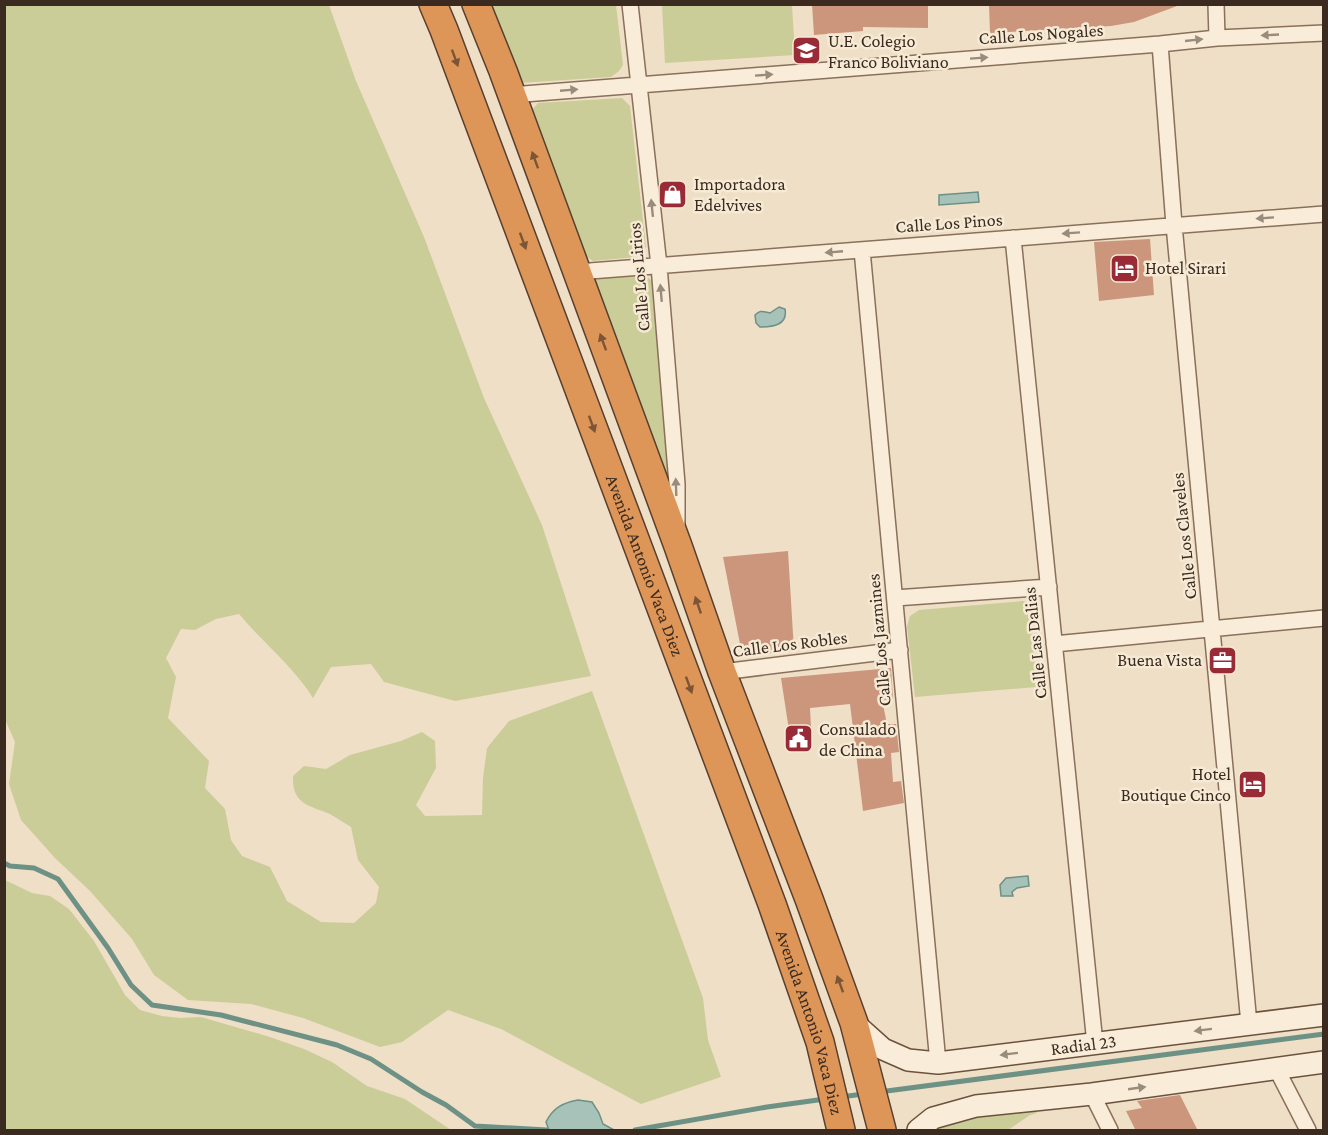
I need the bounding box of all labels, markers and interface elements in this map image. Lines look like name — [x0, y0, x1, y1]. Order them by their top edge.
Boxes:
street label: Calle Los Nogales — [978, 20, 1104, 48]
place label: U.E. Colegio Franco Boliviano — [828, 31, 949, 72]
one-way arrow — [1261, 31, 1280, 40]
school or university icon: U.E. Colegio Franco Boliviano — [791, 35, 823, 67]
one-way arrow — [1185, 36, 1204, 45]
one-way arrow — [450, 50, 460, 68]
one-way arrow — [970, 53, 989, 63]
one-way arrow — [754, 70, 773, 80]
one-way arrow — [560, 85, 579, 95]
one-way arrow — [530, 150, 540, 168]
place label: Importadora Edelvives — [694, 174, 786, 215]
shop icon: Importadora Edelvives — [657, 178, 689, 210]
one-way arrow — [648, 198, 657, 217]
street label: Calle Los Pinos — [895, 209, 1003, 237]
one-way arrow — [1256, 213, 1275, 223]
street label: Calle Los Lirios — [624, 222, 654, 332]
one-way arrow — [1061, 229, 1080, 238]
one-way arrow — [519, 232, 529, 250]
one-way arrow — [825, 247, 844, 257]
hotel icon: Hotel Sirari — [1108, 252, 1140, 284]
place label: Hotel Sirari — [1145, 258, 1227, 278]
one-way arrow — [656, 284, 666, 303]
one-way arrow — [597, 333, 607, 351]
one-way arrow — [587, 415, 597, 433]
street label: Avenida Antonio Vaca Diez — [602, 472, 688, 659]
street label: Calle Los Claveles — [1167, 472, 1201, 600]
one-way arrow — [672, 478, 681, 497]
street label: Calle Los Jazmines — [863, 573, 895, 707]
street label: Calle Las Dalias — [1019, 586, 1051, 700]
one-way arrow — [693, 595, 703, 613]
street label: Calle Los Robles — [731, 627, 849, 661]
office icon: Buena Vista — [1207, 644, 1239, 676]
place label: Buena Vista — [1117, 650, 1202, 670]
one-way arrow — [685, 676, 694, 694]
place label: Consulado de China — [819, 719, 896, 760]
public building icon: Consulado de China — [782, 723, 814, 755]
place label: Hotel Boutique Cinco — [1121, 764, 1231, 805]
hotel icon: Hotel Boutique Cinco — [1236, 768, 1268, 800]
street label: Avenida Antonio Vaca Diez — [772, 927, 847, 1117]
one-way arrow — [834, 975, 844, 993]
one-way arrow — [1193, 1025, 1212, 1034]
street label: Radial 23 — [1050, 1031, 1117, 1059]
one-way arrow — [1000, 1050, 1019, 1059]
one-way arrow — [1128, 1083, 1147, 1092]

